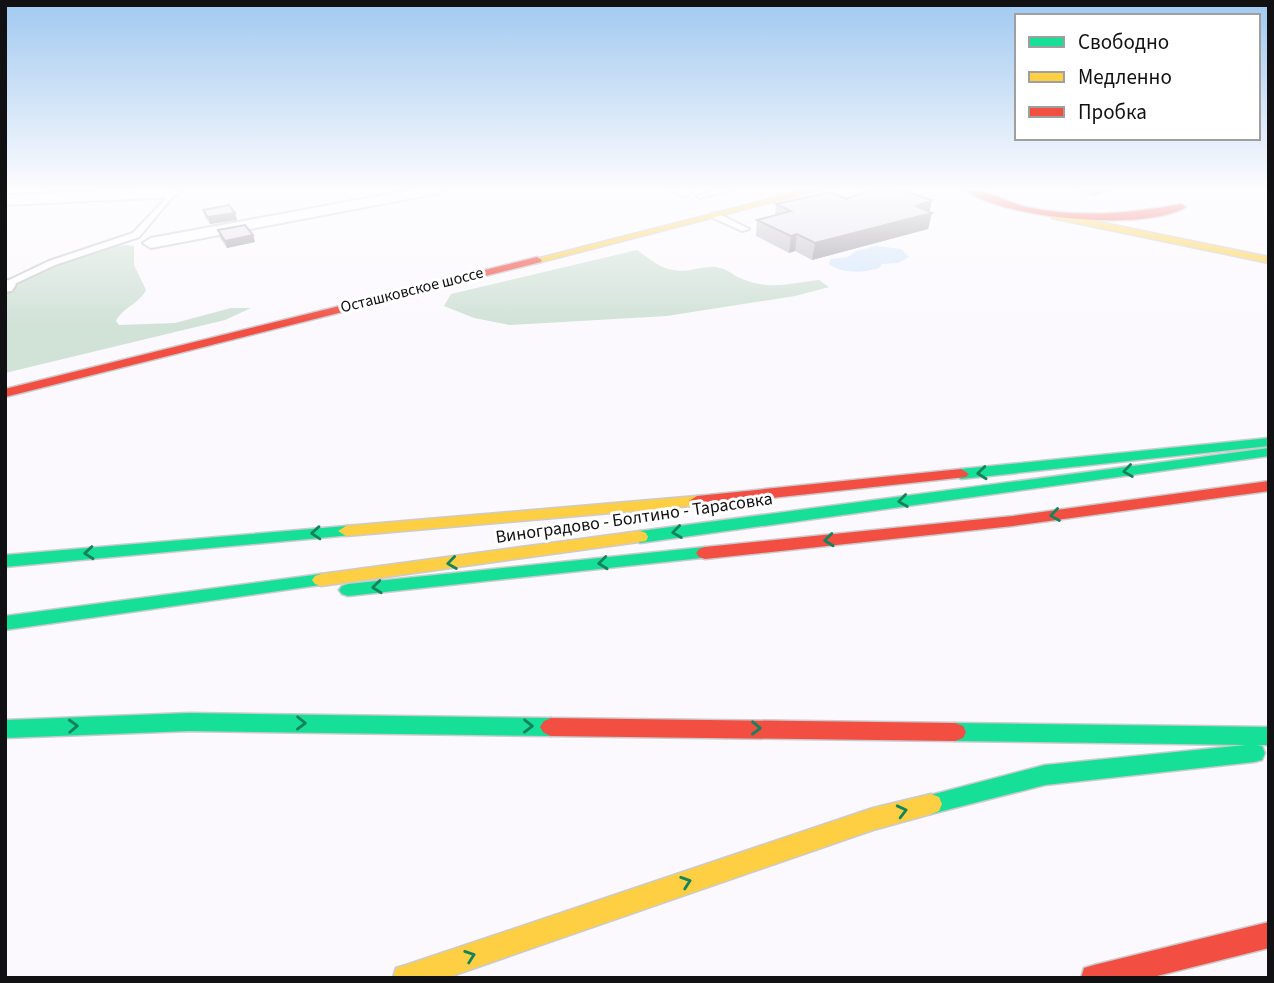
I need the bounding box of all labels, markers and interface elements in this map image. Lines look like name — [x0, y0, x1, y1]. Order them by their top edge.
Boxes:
legend — [1015, 14, 1260, 140]
text: Свободно — [1078, 27, 1169, 57]
text: Медленно — [1078, 62, 1172, 92]
text: Пробка — [1078, 97, 1147, 127]
street label: Осташковское шоссе — [338, 262, 486, 318]
one-way arrow — [1122, 463, 1134, 478]
one-way arrow — [976, 465, 987, 480]
street label: Виноградово - Болтино - Тарасовка — [494, 486, 774, 550]
one-way arrow — [897, 494, 909, 509]
one-way arrow — [1050, 507, 1061, 522]
one-way arrow — [672, 524, 683, 539]
one-way arrow — [310, 525, 321, 540]
one-way arrow — [824, 532, 835, 547]
one-way arrow — [84, 545, 95, 560]
one-way arrow — [446, 555, 458, 570]
one-way arrow — [597, 556, 609, 571]
one-way arrow — [371, 579, 382, 594]
one-way arrow — [296, 715, 307, 731]
one-way arrow — [523, 718, 534, 733]
one-way arrow — [68, 719, 79, 734]
one-way arrow — [751, 720, 762, 736]
one-way arrow — [896, 805, 908, 819]
one-way arrow — [679, 876, 691, 891]
one-way arrow — [464, 950, 476, 964]

